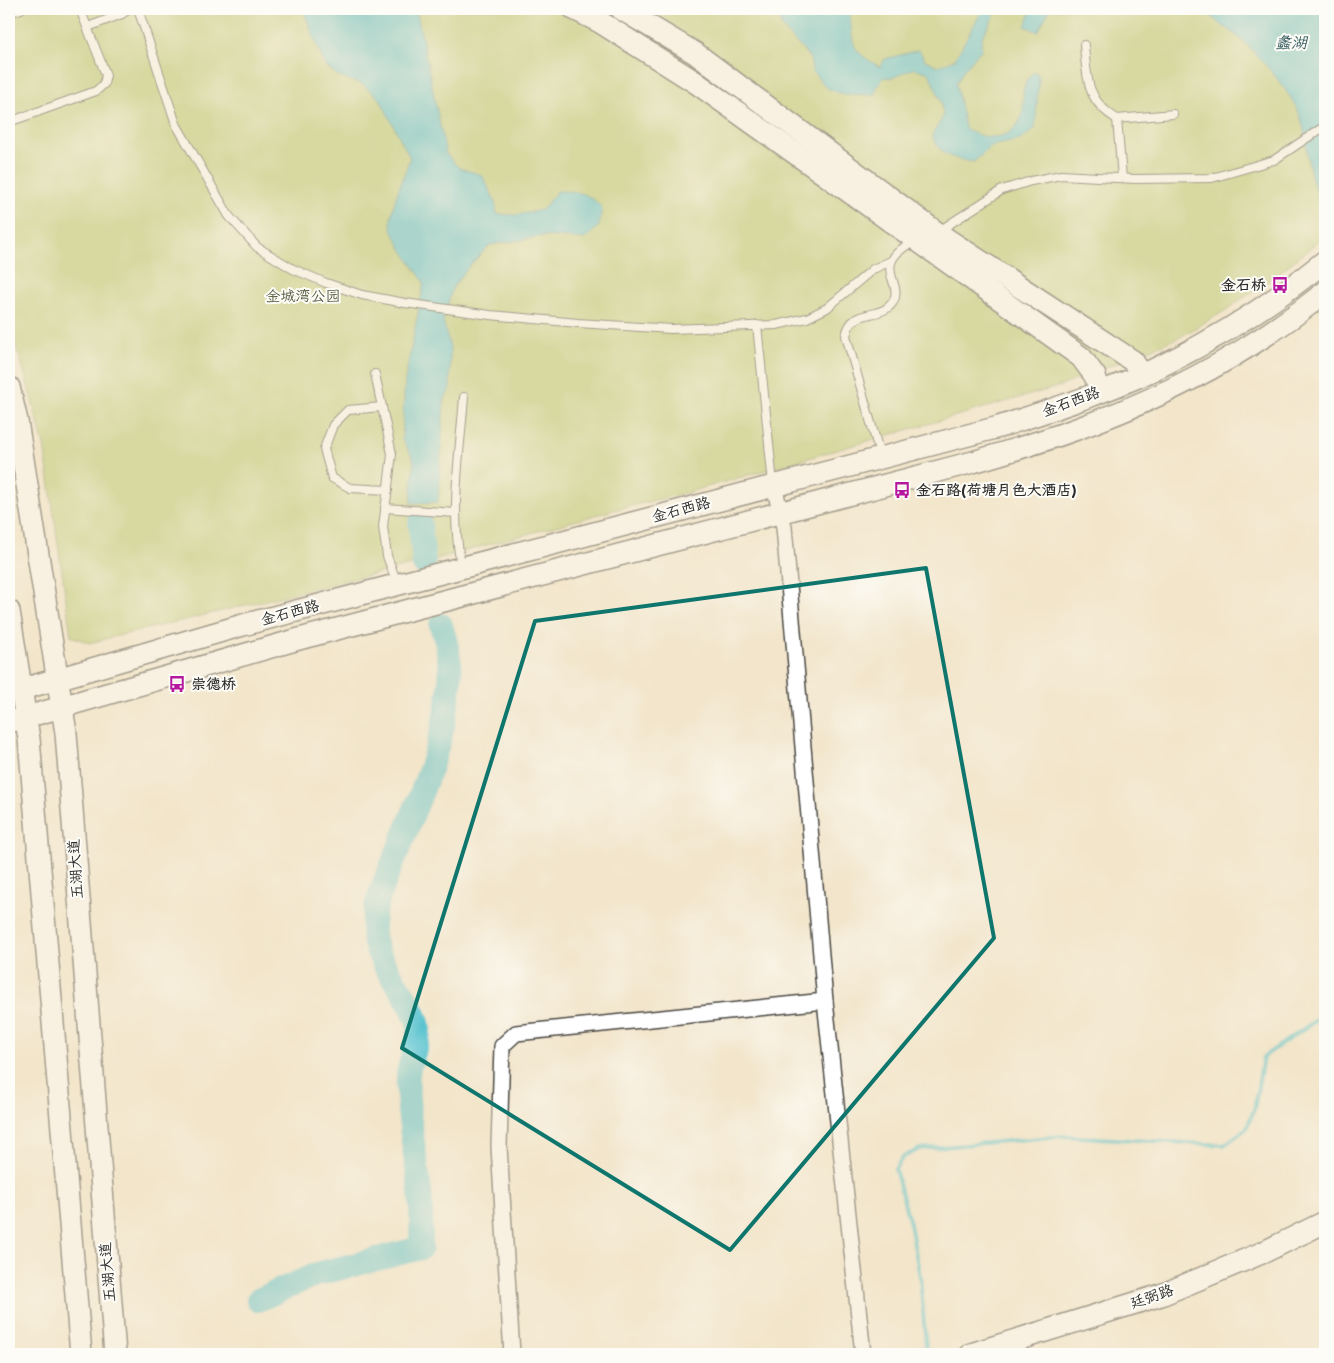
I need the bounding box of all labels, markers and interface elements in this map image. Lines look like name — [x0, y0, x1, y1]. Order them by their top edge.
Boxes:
water label: 蠡湖 — [1275, 34, 1309, 53]
bus stop icon: 金石桥 — [1270, 275, 1290, 295]
place label: 金石桥 — [1221, 276, 1266, 295]
park label: 金城湾公园 — [265, 287, 341, 306]
street label: 金石西路 — [1040, 383, 1102, 421]
bus stop icon: 金石路(荷塘月色大酒店) — [892, 480, 912, 500]
place label: 金石路(荷塘月色大酒店) — [916, 481, 1077, 500]
street label: 金石西路 — [650, 493, 712, 527]
street label: 金石西路 — [259, 596, 321, 630]
bus stop icon: 崇德桥 — [167, 674, 187, 694]
place label: 崇德桥 — [191, 675, 236, 694]
street label: 五湖大道 — [64, 838, 88, 900]
street label: 五湖大道 — [96, 1241, 120, 1303]
street label: 廷弼路 — [1128, 1281, 1176, 1313]

